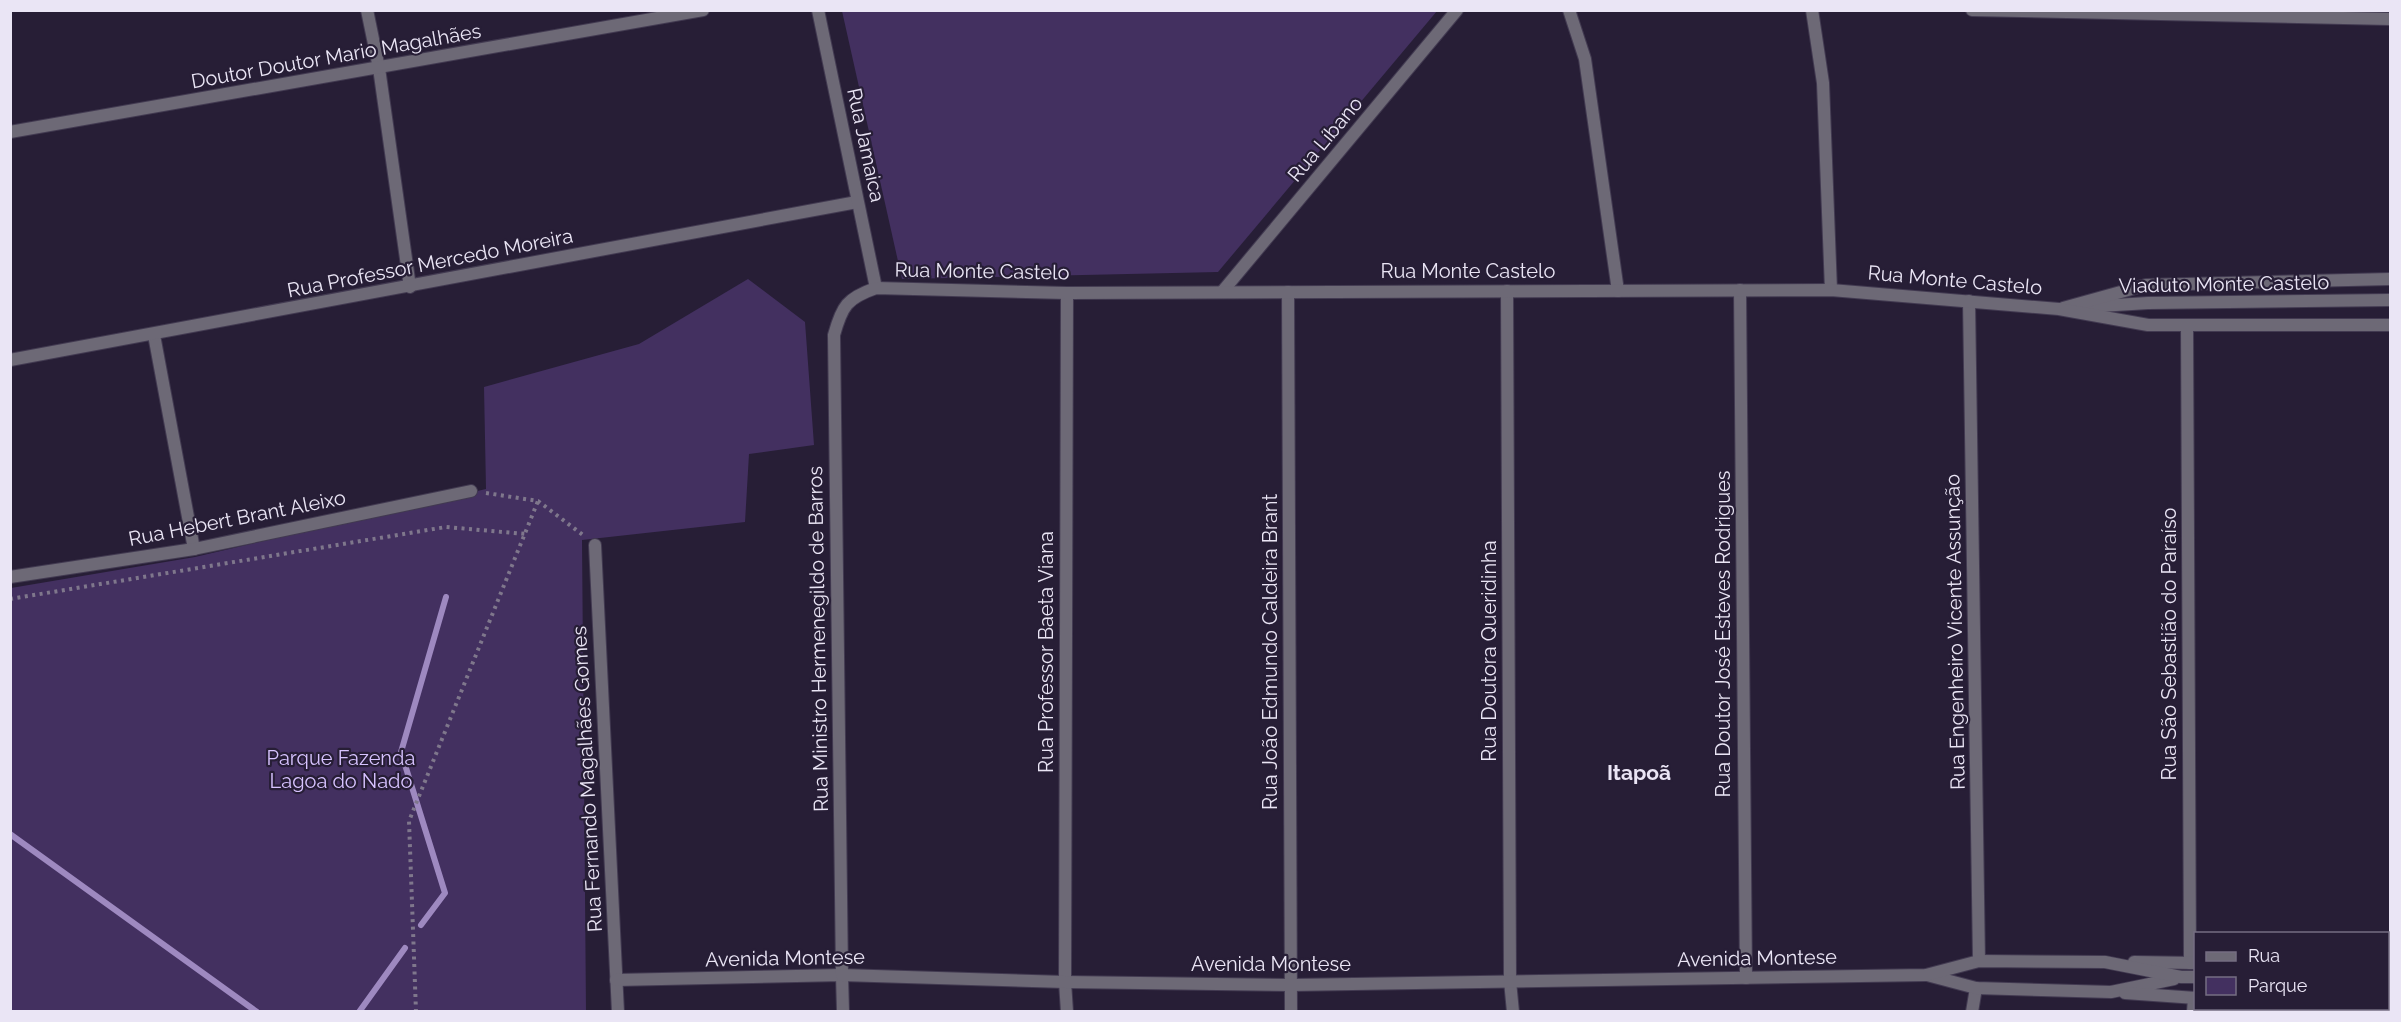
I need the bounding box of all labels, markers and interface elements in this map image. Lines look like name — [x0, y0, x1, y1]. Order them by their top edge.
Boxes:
street label: Doutor Doutor Mario Magalhães — [189, 19, 483, 93]
street label: Rua Jamaica — [842, 86, 890, 204]
street label: Rua Líbano — [1283, 92, 1368, 186]
street label: Rua Professor Mercedo Moreira — [285, 224, 575, 302]
street label: Rua Monte Castelo — [894, 257, 1070, 285]
street label: Rua Monte Castelo — [1381, 259, 1556, 283]
street label: Rua Monte Castelo — [1867, 260, 2043, 300]
street label: Viaduto Monte Castelo — [2118, 270, 2330, 298]
street label: Rua Ministro Hermenegildo de Barros — [803, 466, 833, 812]
street label: Rua Doutor José Esteves Rodrigues — [1711, 471, 1735, 797]
street label: Rua Engenheiro Vicente Assunção — [1940, 474, 1970, 790]
street label: Rua Hebert Brant Aleixo — [126, 485, 348, 551]
street label: Rua João Edmundo Caldeira Brant — [1258, 494, 1282, 810]
street label: Rua São Sebastião do Paraíso — [2157, 507, 2181, 781]
street label: Rua Professor Baeta Viana — [1034, 531, 1058, 773]
street label: Rua Doutora Queridinha — [1477, 540, 1501, 762]
street label: Rua Fernando Magalhães Gomes — [567, 625, 607, 933]
park label: Parque Fazenda Lagoa do Nado — [267, 746, 415, 793]
district label: Itapoã — [1607, 760, 1671, 785]
legend — [2194, 932, 2389, 1010]
street label: Avenida Montese — [705, 945, 865, 971]
street label: Avenida Montese — [1677, 945, 1837, 971]
text: Rua — [2248, 945, 2280, 966]
street label: Avenida Montese — [1191, 952, 1351, 976]
text: Parque — [2248, 975, 2308, 996]

